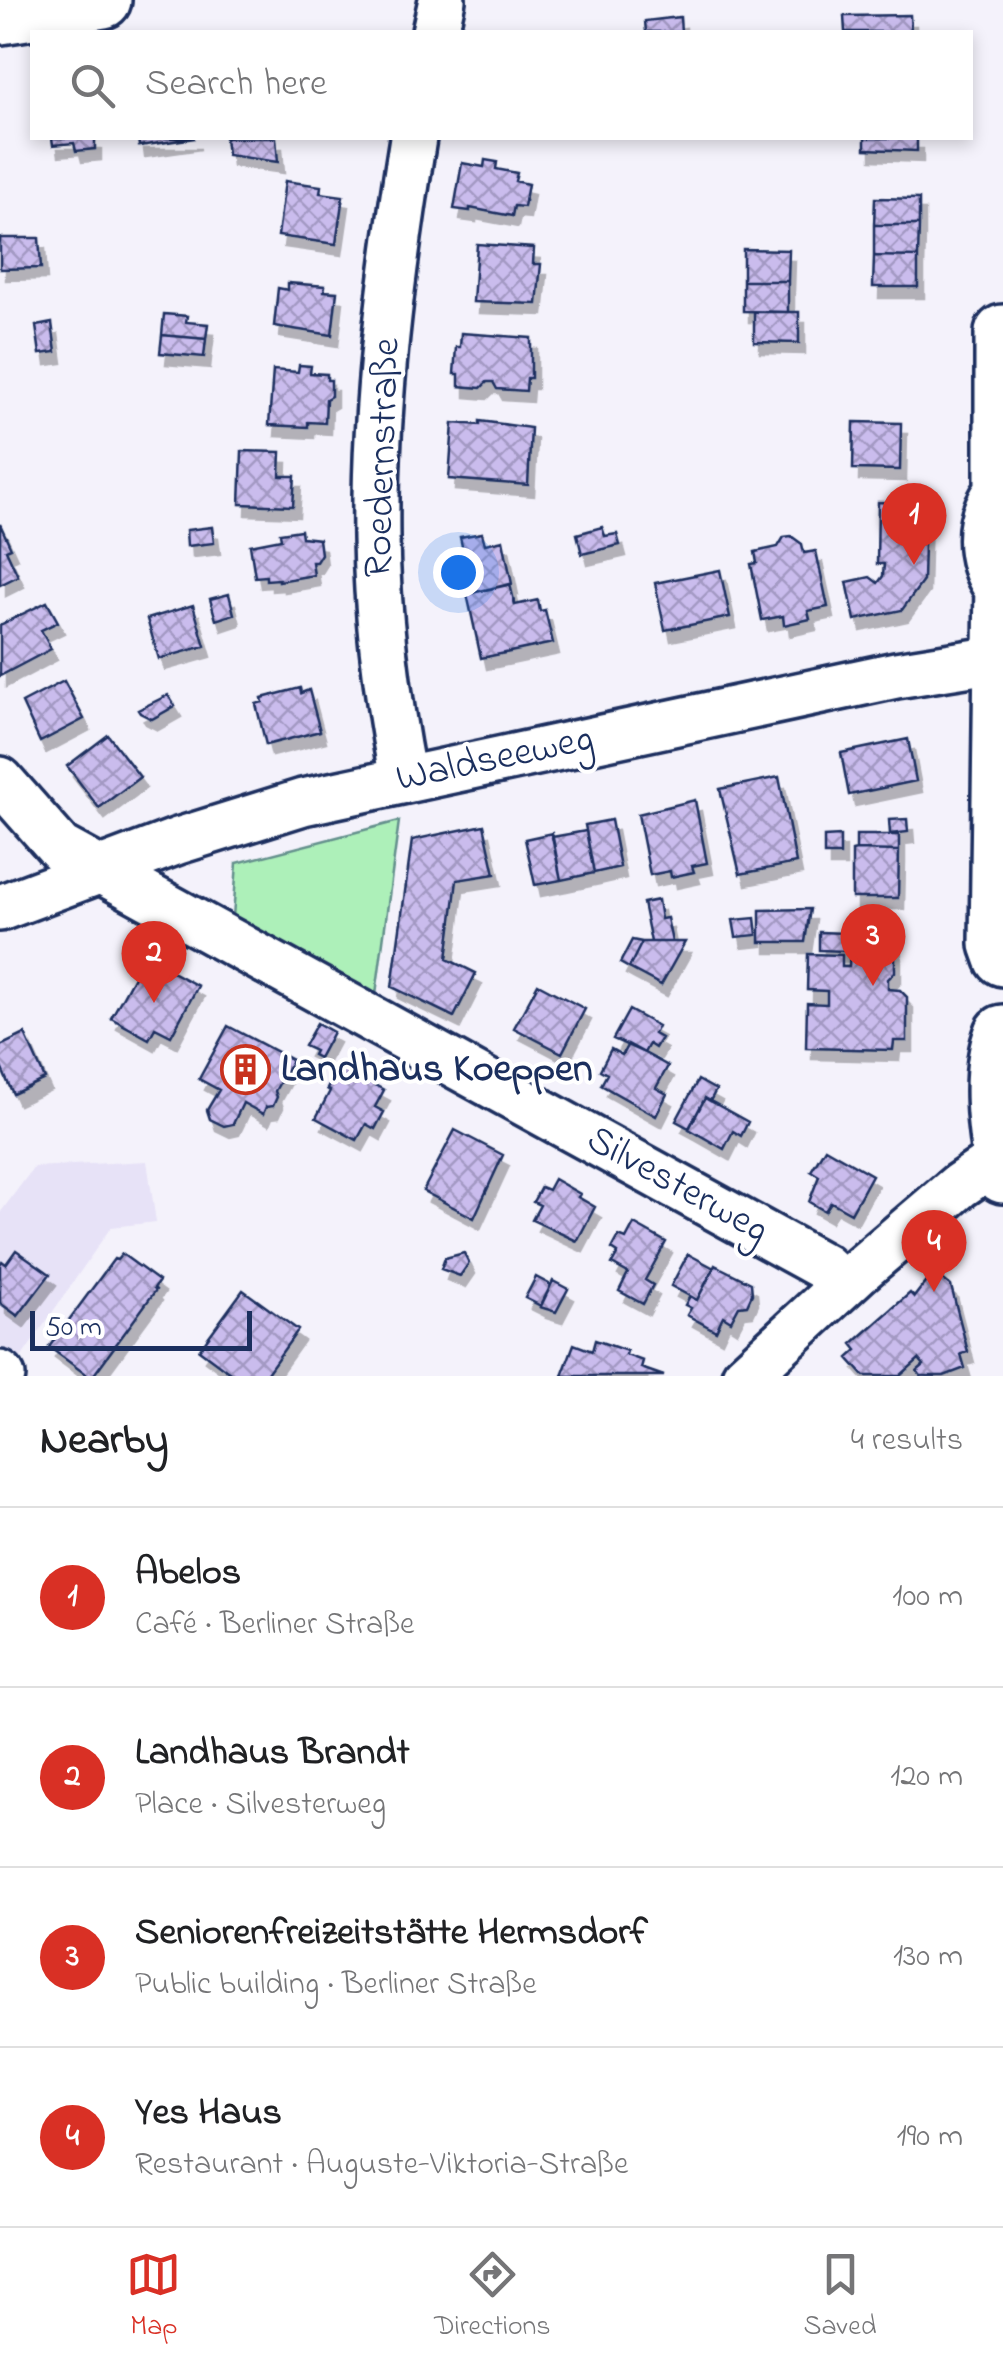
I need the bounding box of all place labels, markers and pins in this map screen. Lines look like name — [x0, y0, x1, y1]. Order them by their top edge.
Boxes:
pin: 1 — [882, 482, 946, 565]
pin: 3 — [840, 904, 906, 986]
pin: 2 — [122, 920, 186, 1003]
place label: Landhaus Koeppen — [281, 1041, 593, 1100]
building icon: Landhaus Koeppen — [220, 1044, 272, 1096]
pin: 4 — [902, 1210, 966, 1292]

